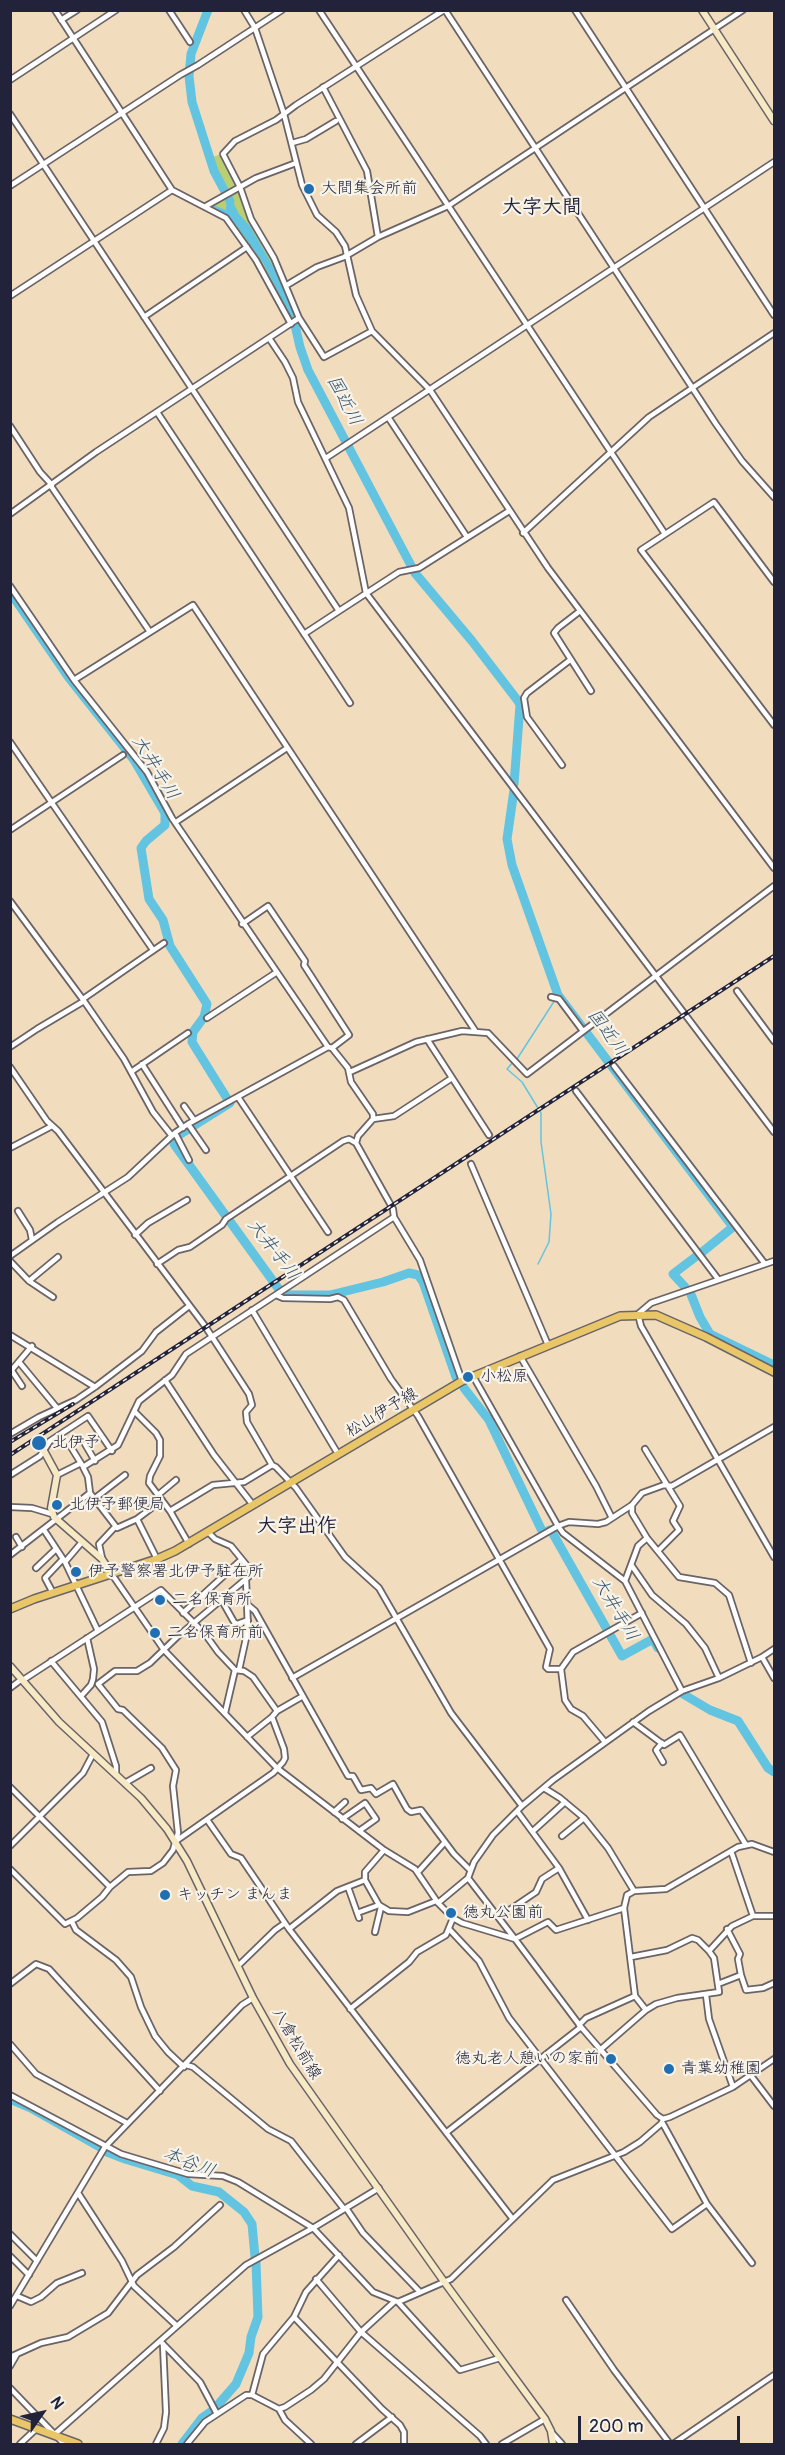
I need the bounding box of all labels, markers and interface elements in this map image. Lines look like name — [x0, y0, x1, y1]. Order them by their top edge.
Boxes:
place label: 大間集会所前 — [321, 179, 417, 199]
marker: 大間集会所前 — [302, 182, 316, 196]
district label: 大字大間 — [502, 196, 582, 220]
water label: 国近川 — [322, 372, 366, 430]
water label: 大井手川 — [127, 732, 183, 804]
water label: 国近川 — [582, 1005, 632, 1061]
water label: 大井手川 — [242, 1215, 304, 1285]
place label: 小松原 — [480, 1367, 528, 1387]
marker: 小松原 — [461, 1370, 475, 1384]
street label: 松山伊予線 — [343, 1384, 421, 1442]
place label: 北伊予 — [52, 1433, 100, 1453]
marker: 北伊予 — [30, 1434, 48, 1452]
place label: 北伊予郵便局 — [69, 1495, 165, 1515]
marker: 北伊予郵便局 — [50, 1498, 64, 1512]
district label: 大字出作 — [257, 1515, 337, 1539]
place label: 伊予警察署北伊予駐在所 — [88, 1562, 264, 1582]
marker: 伊予警察署北伊予駐在所 — [69, 1565, 83, 1579]
water label: 大井手川 — [587, 1573, 643, 1645]
place label: 二名保育所 — [172, 1590, 252, 1610]
marker: 二名保育所 — [153, 1593, 167, 1607]
place label: 二名保育所前 — [167, 1623, 263, 1643]
marker: 二名保育所前 — [148, 1626, 162, 1640]
place label: キッチン まんま — [177, 1885, 292, 1905]
marker: キッチン まんま — [158, 1888, 172, 1902]
place label: 徳丸公園前 — [463, 1903, 543, 1923]
marker: 徳丸公園前 — [444, 1906, 458, 1920]
street label: 八倉松前線 — [267, 2005, 325, 2083]
place label: 徳丸老人憩いの家前 — [455, 2049, 599, 2069]
marker: 徳丸老人憩いの家前 — [604, 2052, 618, 2066]
place label: 青葉幼稚園 — [681, 2059, 761, 2079]
marker: 青葉幼稚園 — [662, 2062, 676, 2076]
water label: 本谷川 — [160, 2143, 218, 2183]
north arrow — [12, 2383, 72, 2443]
text: N — [46, 2393, 68, 2413]
scale bar — [581, 2404, 743, 2442]
text: 200 m — [589, 2415, 644, 2438]

